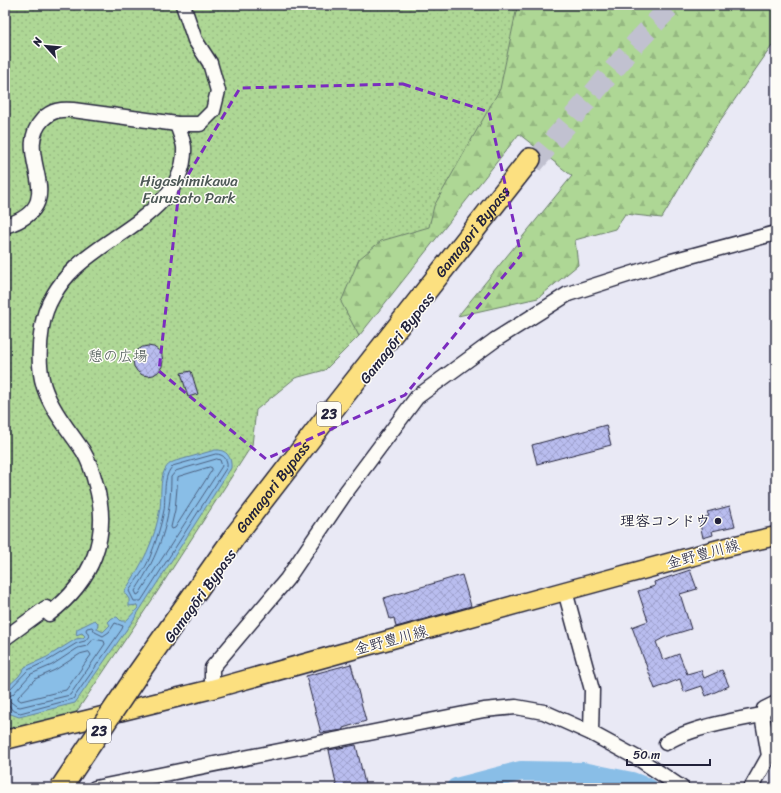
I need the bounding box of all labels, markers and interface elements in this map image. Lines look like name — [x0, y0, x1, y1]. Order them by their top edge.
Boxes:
north arrow — [26, 26, 66, 66]
text: N — [27, 34, 48, 50]
park label: Higashimikawa Furusato Park — [140, 168, 238, 211]
street label: Gamagori Bypass — [428, 180, 517, 284]
street label: Gamagōri Bypass — [353, 286, 441, 390]
park label: 憩の広場 — [88, 343, 148, 369]
road number: 23 — [317, 402, 341, 426]
street label: Gamagori Bypass — [229, 435, 317, 539]
place label: 理容コンドウ — [620, 508, 710, 534]
marker: 理容コンドウ — [713, 516, 723, 526]
street label: 金野豊川線 — [663, 532, 743, 576]
street label: Gamagōri Bypass — [157, 543, 243, 649]
street label: 金野豊川線 — [351, 618, 431, 662]
road number: 23 — [87, 719, 111, 743]
scale bar — [627, 741, 710, 767]
text: 50 m — [633, 744, 660, 766]

